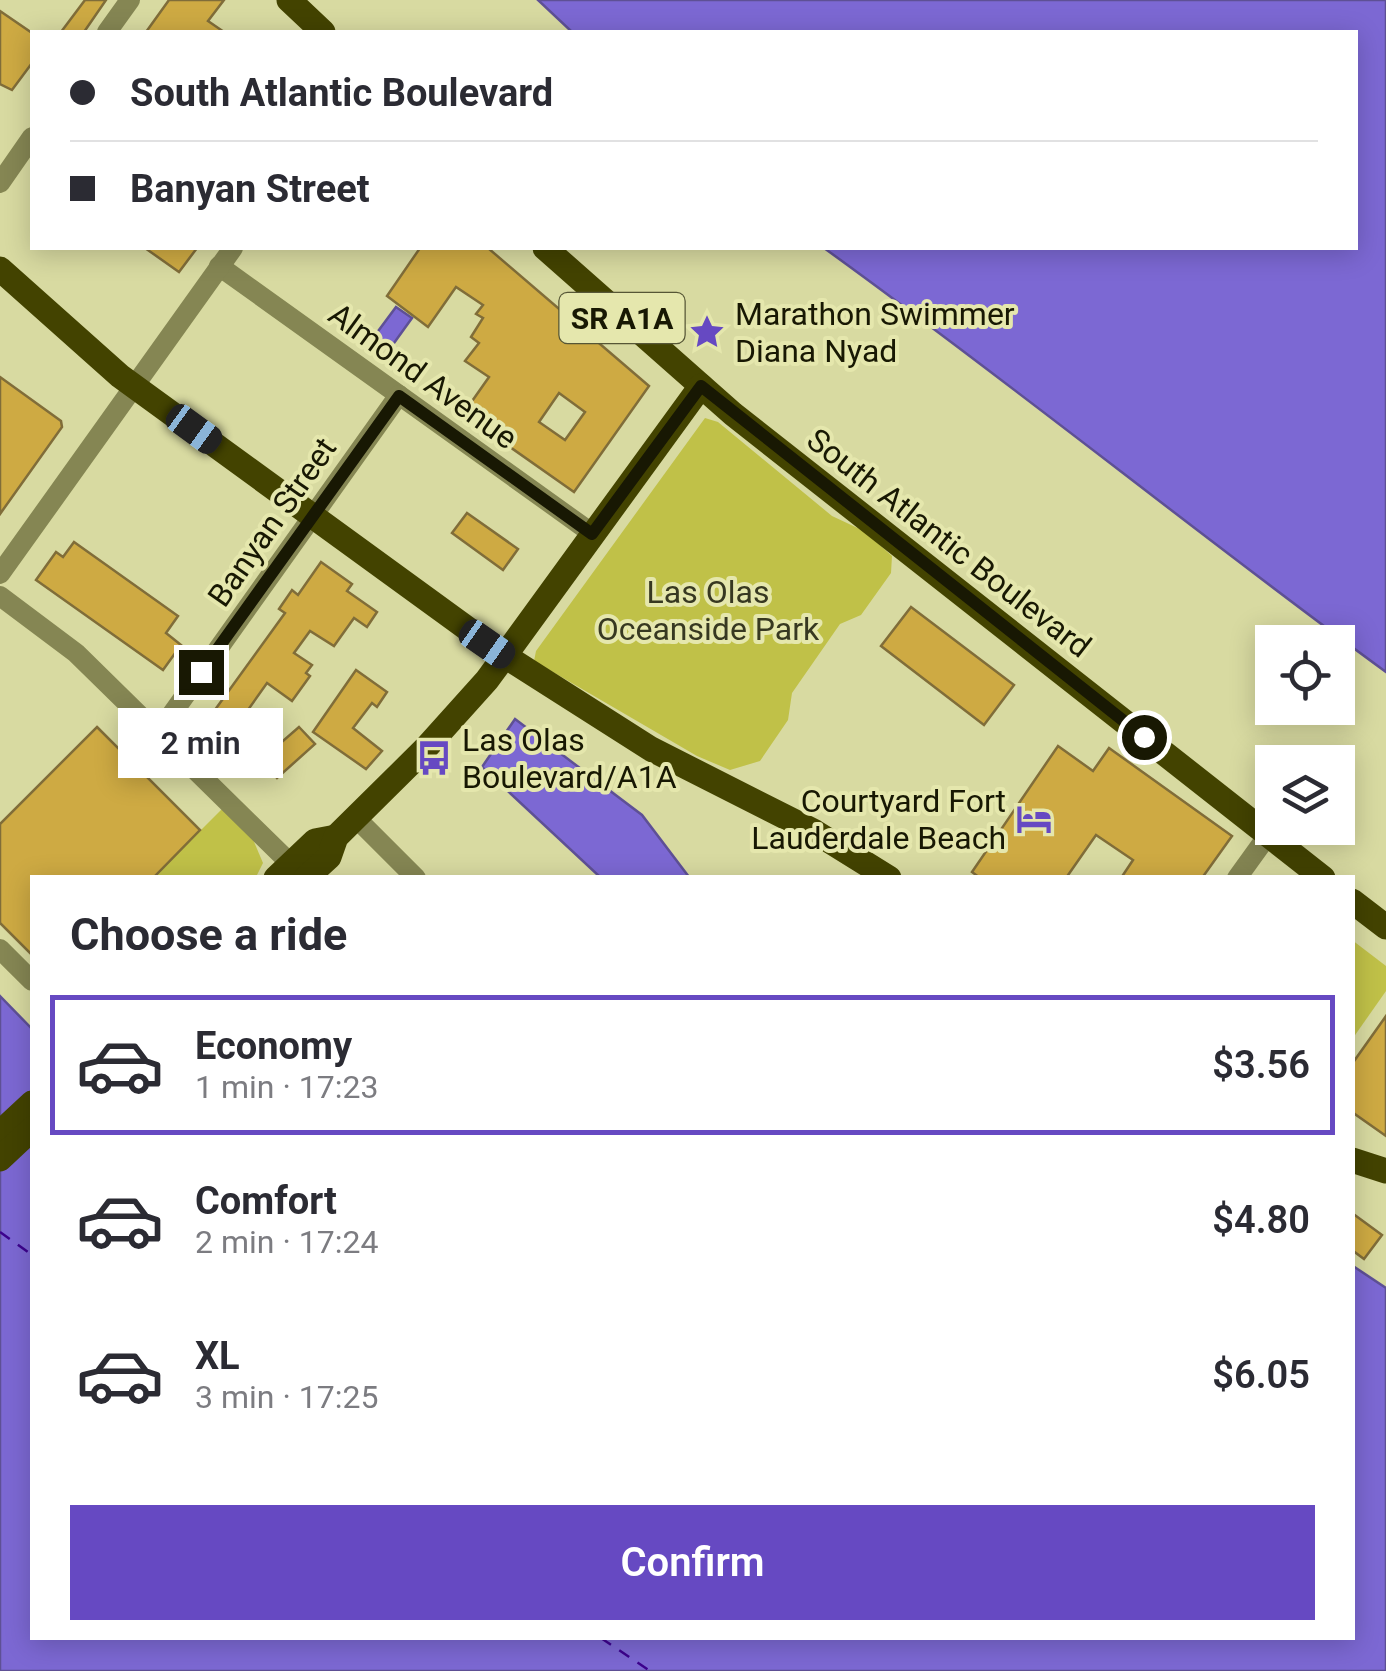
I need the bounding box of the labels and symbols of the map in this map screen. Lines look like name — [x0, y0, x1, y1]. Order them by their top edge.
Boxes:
road number: SR A1A — [560, 293, 684, 343]
street label: Almond Avenue — [322, 295, 524, 457]
place label: Marathon Swimmer Diana Nyad — [735, 295, 1015, 370]
place icon: Marathon Swimmer Diana Nyad — [688, 313, 726, 351]
car — [161, 399, 227, 459]
street label: South Atlantic Boulevard — [800, 420, 1098, 666]
street label: Banyan Street — [200, 430, 344, 614]
park label: Las Olas Oceanside Park — [597, 573, 820, 648]
car — [454, 615, 520, 673]
route end — [179, 650, 224, 695]
callout: 2 min — [119, 707, 284, 777]
route start — [1122, 715, 1167, 760]
place label: Las Olas Boulevard/A1A — [462, 721, 677, 796]
bus stop icon: Las Olas Boulevard/A1A — [415, 739, 453, 777]
place label: Courtyard Fort Lauderdale Beach — [751, 782, 1006, 857]
hotel icon: Courtyard Fort Lauderdale Beach — [1015, 800, 1053, 838]

